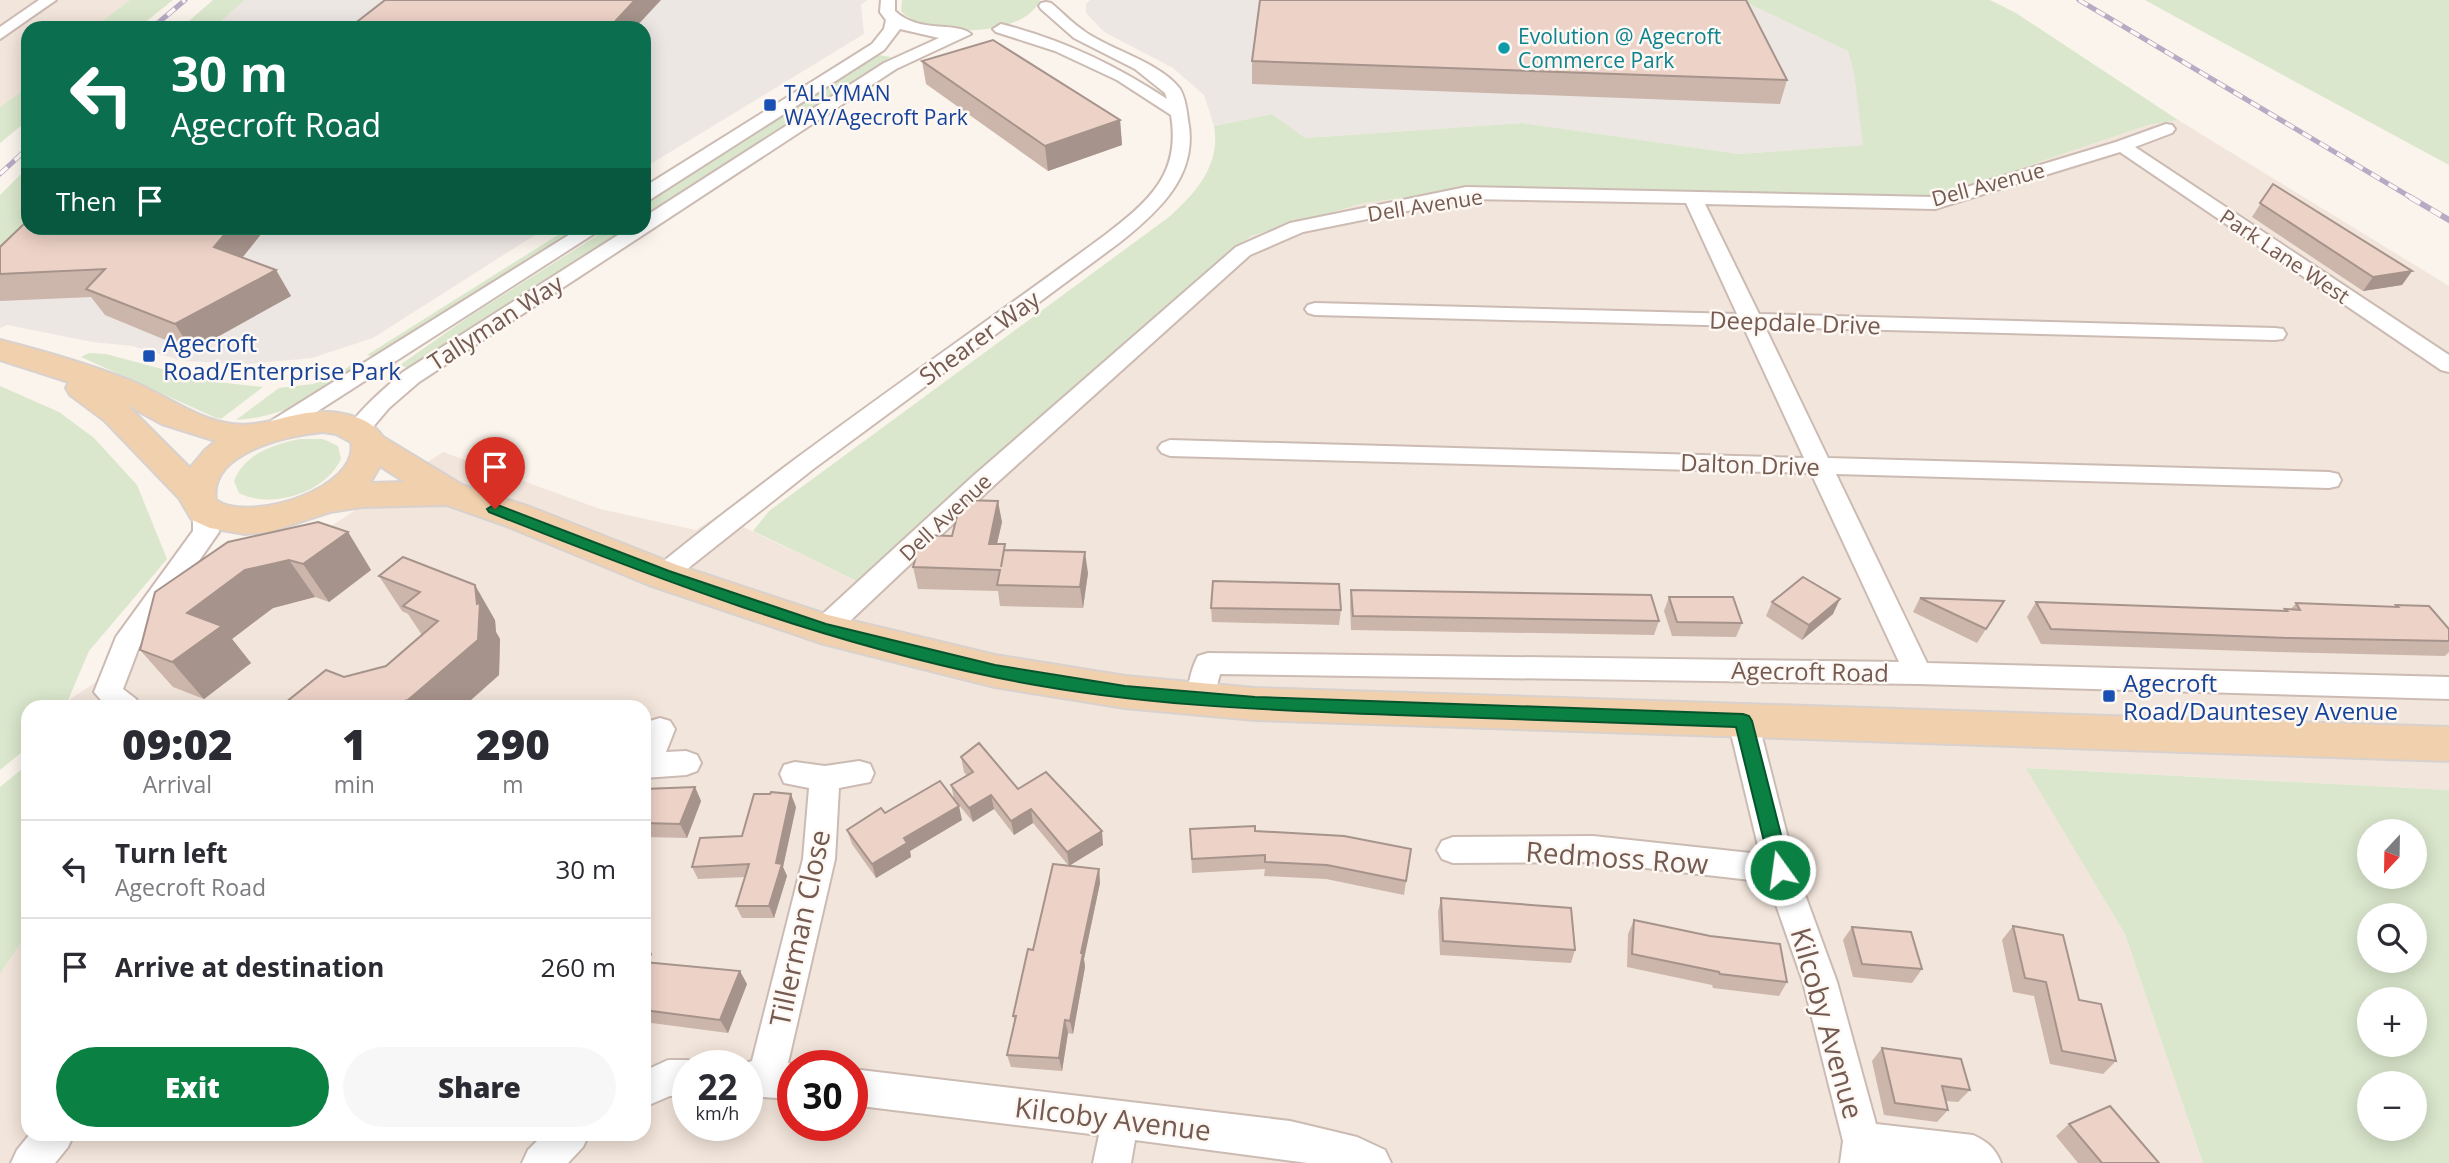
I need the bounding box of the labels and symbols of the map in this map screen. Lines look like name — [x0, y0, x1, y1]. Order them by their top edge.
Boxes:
place label: Evolution @ Agecroft Commerce Park — [1518, 22, 1721, 74]
marker: Evolution @ Agecroft Commerce Park — [1496, 40, 1512, 56]
place label: TALLYMAN WAY/Agecroft Park — [784, 79, 968, 131]
marker: TALLYMAN WAY/Agecroft Park — [762, 97, 778, 113]
street label: Dell Avenue — [1928, 155, 2048, 213]
street label: Dell Avenue — [1365, 182, 1485, 228]
street label: Park Lane West — [2215, 202, 2355, 310]
street label: Tallyman Way — [421, 265, 570, 378]
street label: Shearer Way — [912, 281, 1047, 392]
street label: Deepdale Drive — [1709, 303, 1881, 341]
place label: Agecroft Road/Enterprise Park — [163, 326, 401, 387]
marker: Agecroft Road/Enterprise Park — [141, 348, 157, 364]
pin — [465, 437, 525, 509]
street label: Dalton Drive — [1680, 445, 1820, 483]
street label: Dell Avenue — [893, 467, 997, 567]
street label: Agecroft Road — [1731, 653, 1889, 689]
place label: Agecroft Road/Dauntesey Avenue — [2123, 666, 2398, 727]
marker: Agecroft Road/Dauntesey Avenue — [2101, 688, 2117, 704]
north arrow — [2357, 819, 2427, 889]
street label: Tillerman Close — [760, 826, 838, 1030]
street label: Redmoss Row — [1525, 832, 1710, 882]
position arrow — [1743, 833, 1817, 907]
street label: Kilcoby Avenue — [1783, 923, 1873, 1123]
speed limit sign: 30 — [777, 1050, 868, 1141]
street label: Kilcoby Avenue — [1013, 1087, 1213, 1149]

